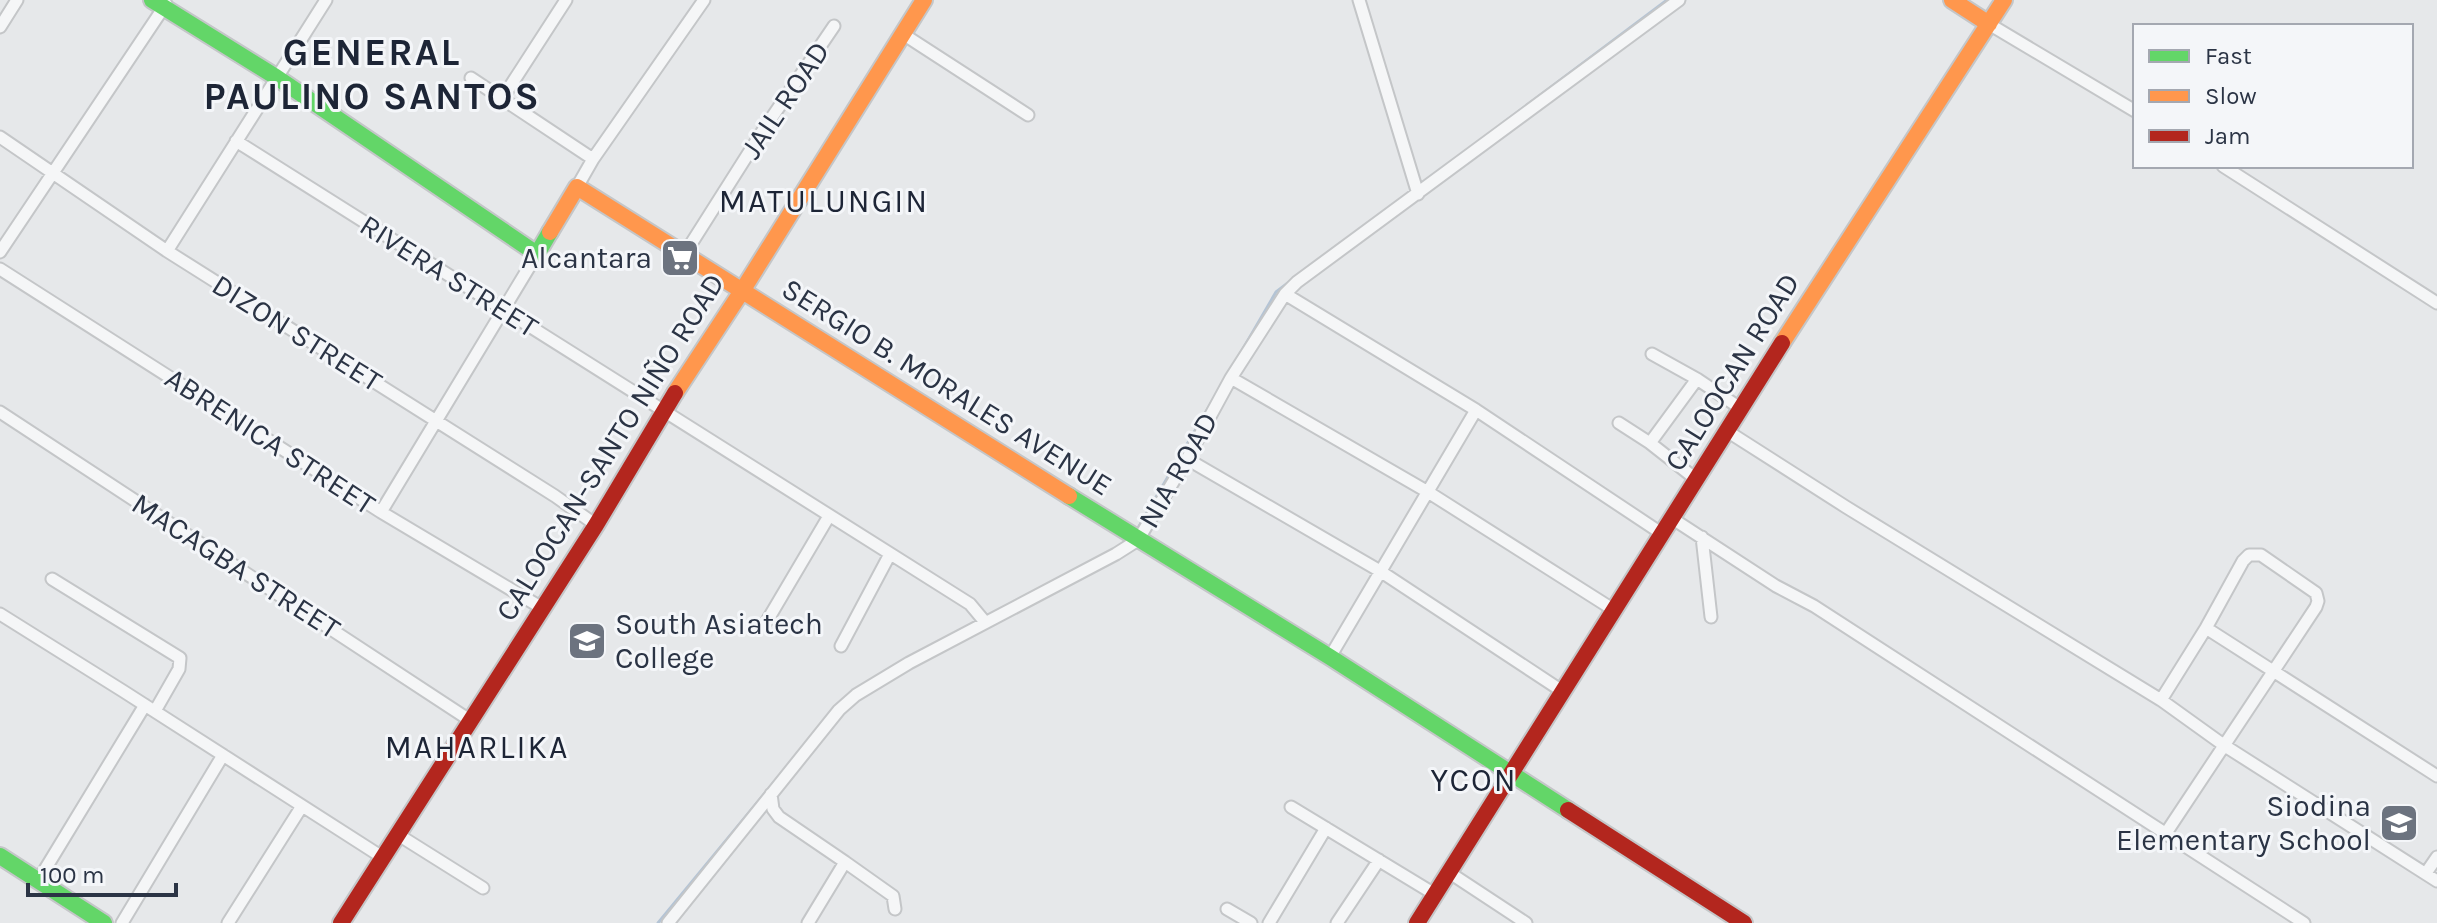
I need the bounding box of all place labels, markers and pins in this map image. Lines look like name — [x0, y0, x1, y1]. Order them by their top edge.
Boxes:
supermarket icon: Alcantara — [659, 237, 701, 279]
place label: Alcantara — [521, 240, 652, 276]
place label: South Asiatech College — [615, 606, 823, 676]
school or university icon: South Asiatech College — [566, 620, 608, 662]
place label: Siodina Elementary School — [2116, 788, 2371, 858]
school or university icon: Siodina Elementary School — [2378, 802, 2420, 844]

